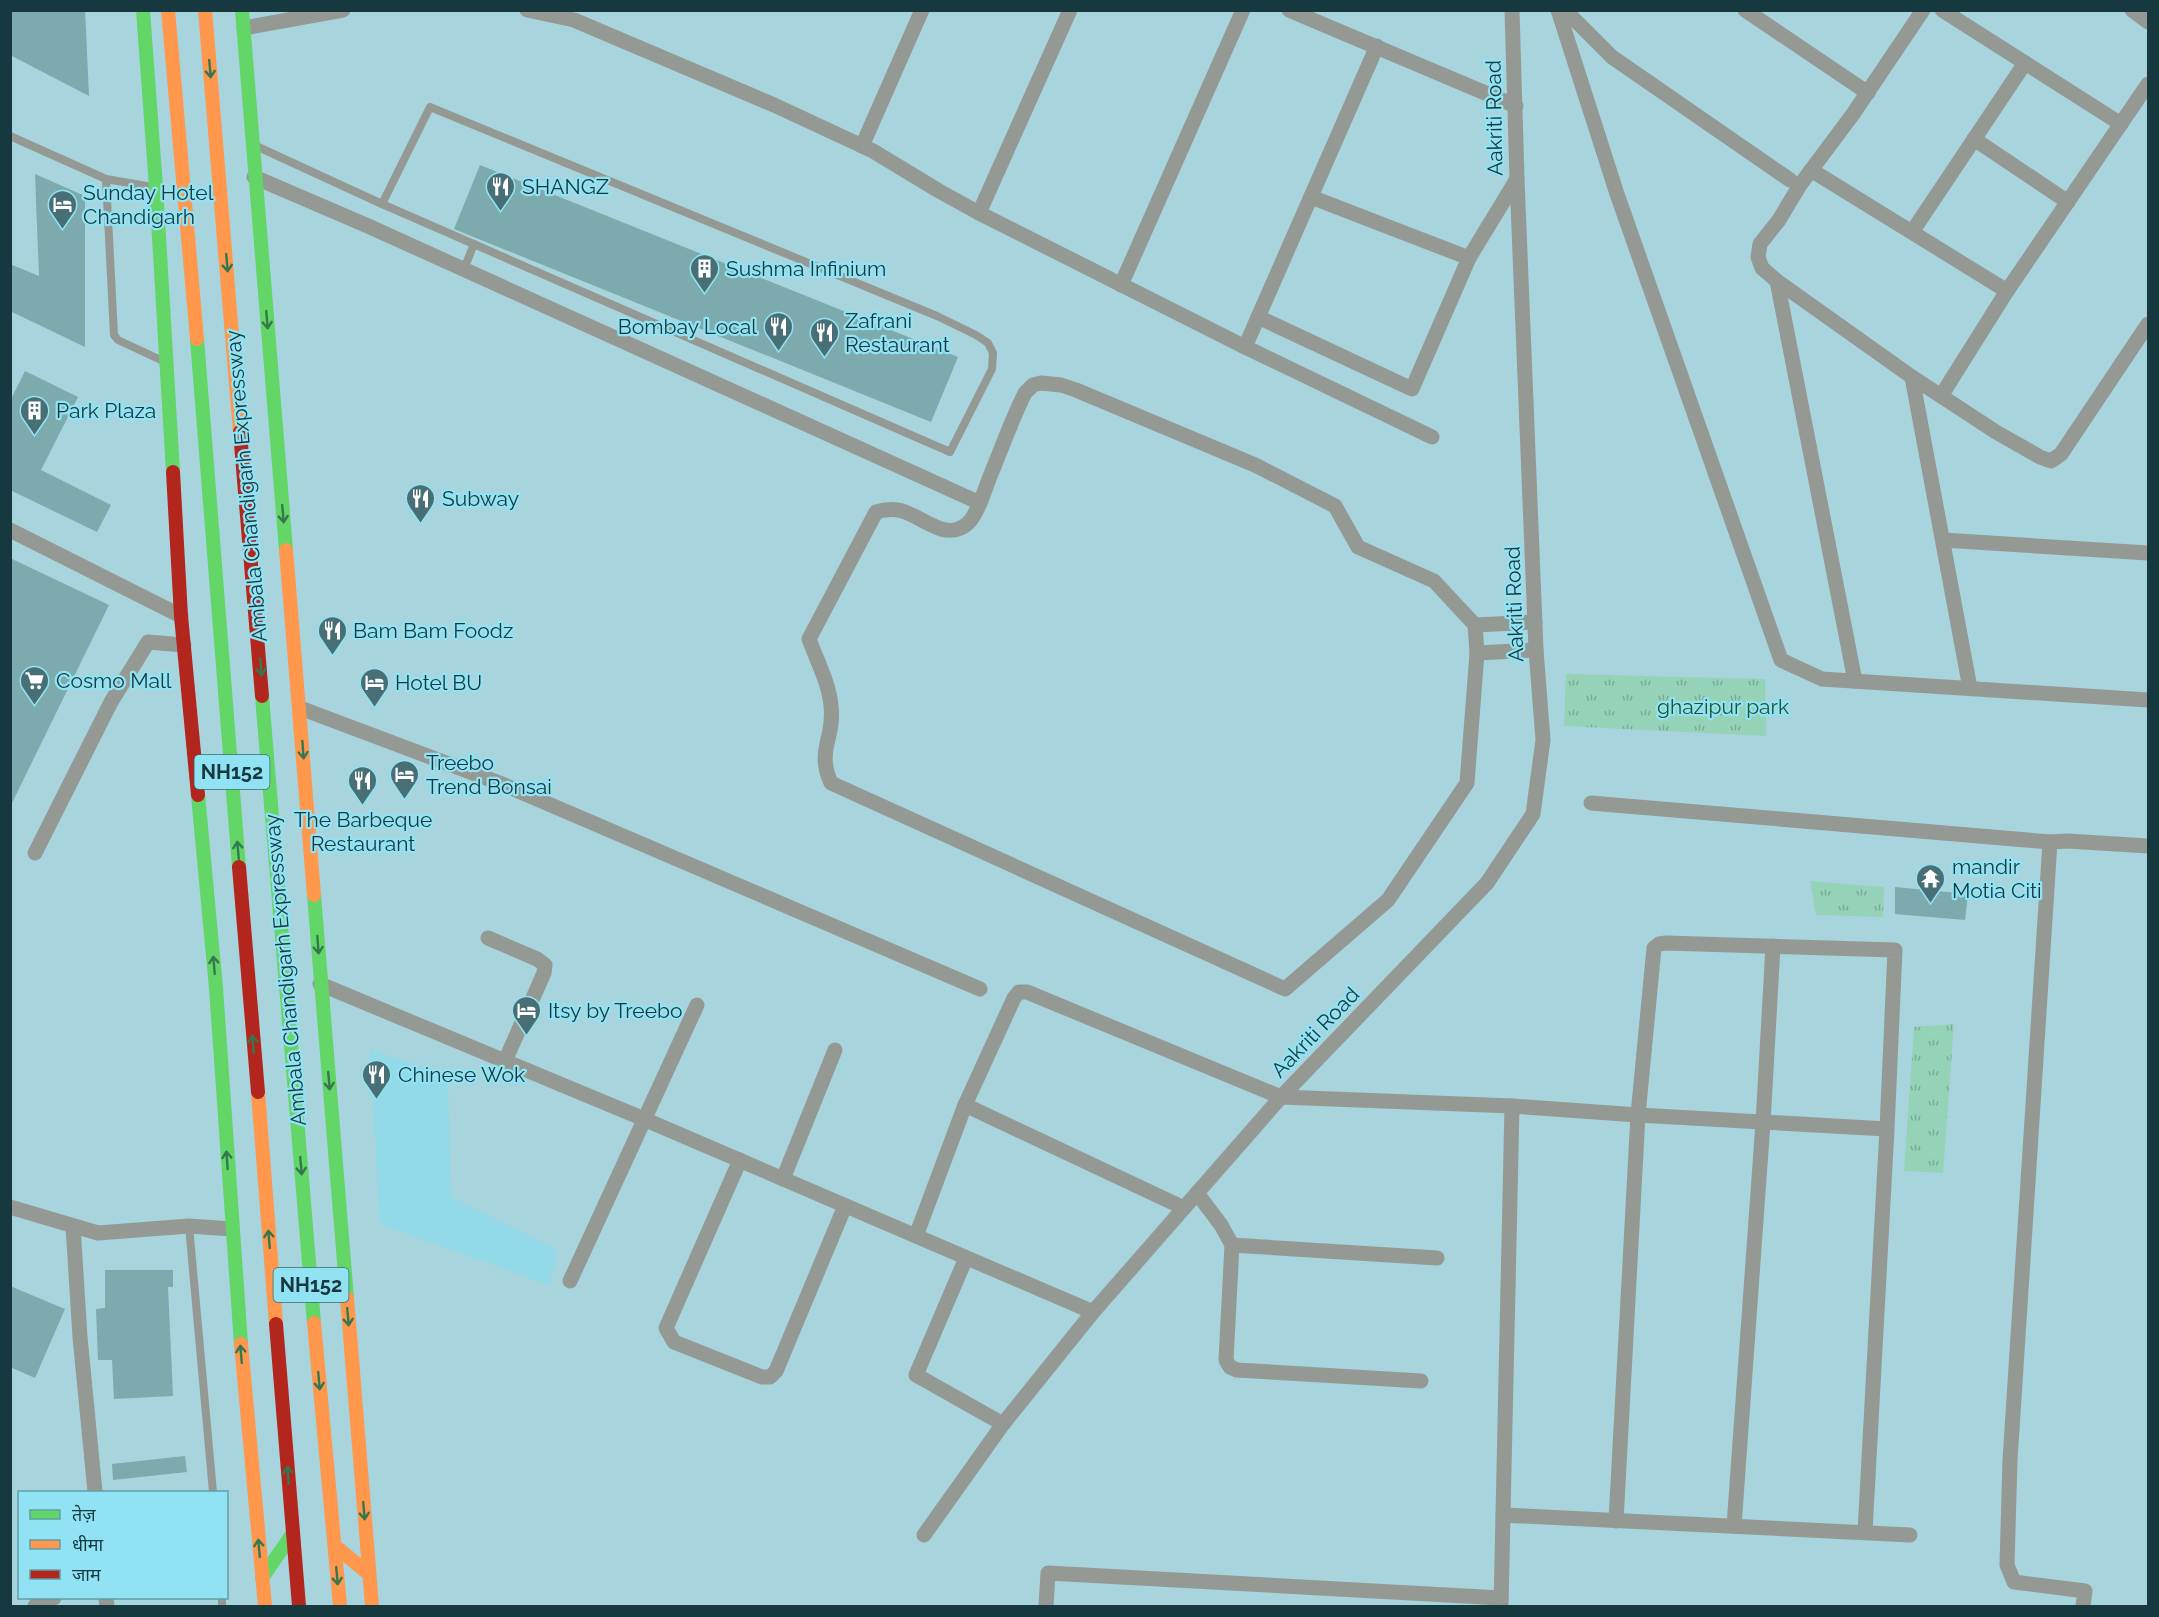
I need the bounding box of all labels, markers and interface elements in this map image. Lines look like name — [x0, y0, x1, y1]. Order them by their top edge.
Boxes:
one-way arrow — [205, 58, 216, 78]
street label: Aakriti Road — [1480, 60, 1508, 176]
restaurant icon: SHANGZ — [485, 170, 517, 212]
place label: SHANGZ — [522, 174, 609, 199]
place label: Sunday Hotel Chandigarh — [83, 180, 214, 229]
hotel icon: Sunday Hotel Chandigarh — [46, 188, 78, 230]
building icon: Sushma Infinium — [689, 252, 721, 294]
one-way arrow — [222, 253, 233, 273]
place label: Sushma Infinium — [726, 256, 886, 281]
place label: Zafrani Restaurant — [845, 308, 950, 357]
one-way arrow — [262, 310, 273, 329]
restaurant icon: Bombay Local — [762, 310, 794, 352]
place label: Bombay Local — [618, 314, 757, 339]
restaurant icon: Zafrani Restaurant — [808, 316, 840, 358]
street label: Ambala Chandigarh Expressway — [220, 329, 272, 643]
building icon: Park Plaza — [19, 394, 51, 436]
place label: Park Plaza — [56, 398, 156, 423]
restaurant icon: Subway — [405, 482, 437, 524]
place label: Subway — [442, 486, 519, 511]
one-way arrow — [278, 504, 289, 524]
street label: Aakriti Road — [1499, 546, 1529, 662]
restaurant icon: Bam Bam Foodz — [316, 614, 348, 656]
place label: Bam Bam Foodz — [353, 618, 513, 643]
one-way arrow — [256, 656, 267, 676]
supermarket icon: Cosmo Mall — [19, 664, 51, 706]
hotel icon: Hotel BU — [358, 666, 390, 708]
place label: Cosmo Mall — [56, 668, 172, 693]
place label: Hotel BU — [395, 670, 482, 695]
park label: ghazipur park — [1657, 694, 1789, 719]
one-way arrow — [298, 740, 309, 760]
place label: Treebo Trend Bonsai — [426, 750, 552, 799]
road number: NH152 — [194, 755, 270, 789]
hotel icon: Treebo Trend Bonsai — [389, 758, 421, 800]
restaurant icon: The Barbeque Restaurant — [347, 764, 379, 806]
place label: The Barbeque Restaurant — [294, 807, 432, 856]
street label: Ambala Chandigarh Expressway — [259, 813, 311, 1127]
one-way arrow — [232, 840, 243, 860]
place label: mandir Motia Citi — [1952, 854, 2042, 903]
temple icon: mandir Motia Citi — [1915, 862, 1947, 904]
one-way arrow — [312, 934, 323, 954]
one-way arrow — [208, 956, 219, 976]
street label: Aakriti Road — [1266, 982, 1364, 1082]
hotel icon: Itsy by Treebo — [511, 994, 543, 1036]
place label: Itsy by Treebo — [548, 998, 682, 1023]
one-way arrow — [248, 1035, 259, 1055]
restaurant icon: Chinese Wok — [361, 1058, 393, 1100]
place label: Chinese Wok — [398, 1062, 525, 1087]
one-way arrow — [324, 1070, 335, 1090]
one-way arrow — [221, 1150, 232, 1170]
one-way arrow — [296, 1155, 307, 1175]
one-way arrow — [263, 1229, 274, 1249]
road number: NH152 — [274, 1268, 348, 1302]
one-way arrow — [343, 1307, 354, 1326]
one-way arrow — [236, 1345, 247, 1365]
one-way arrow — [314, 1371, 325, 1391]
one-way arrow — [282, 1465, 293, 1485]
legend — [18, 1491, 228, 1599]
one-way arrow — [359, 1501, 370, 1521]
text: तेज़ — [72, 1504, 96, 1525]
text: धीमा — [72, 1534, 103, 1555]
one-way arrow — [253, 1539, 264, 1559]
text: जाम — [72, 1564, 102, 1585]
one-way arrow — [332, 1566, 343, 1586]

